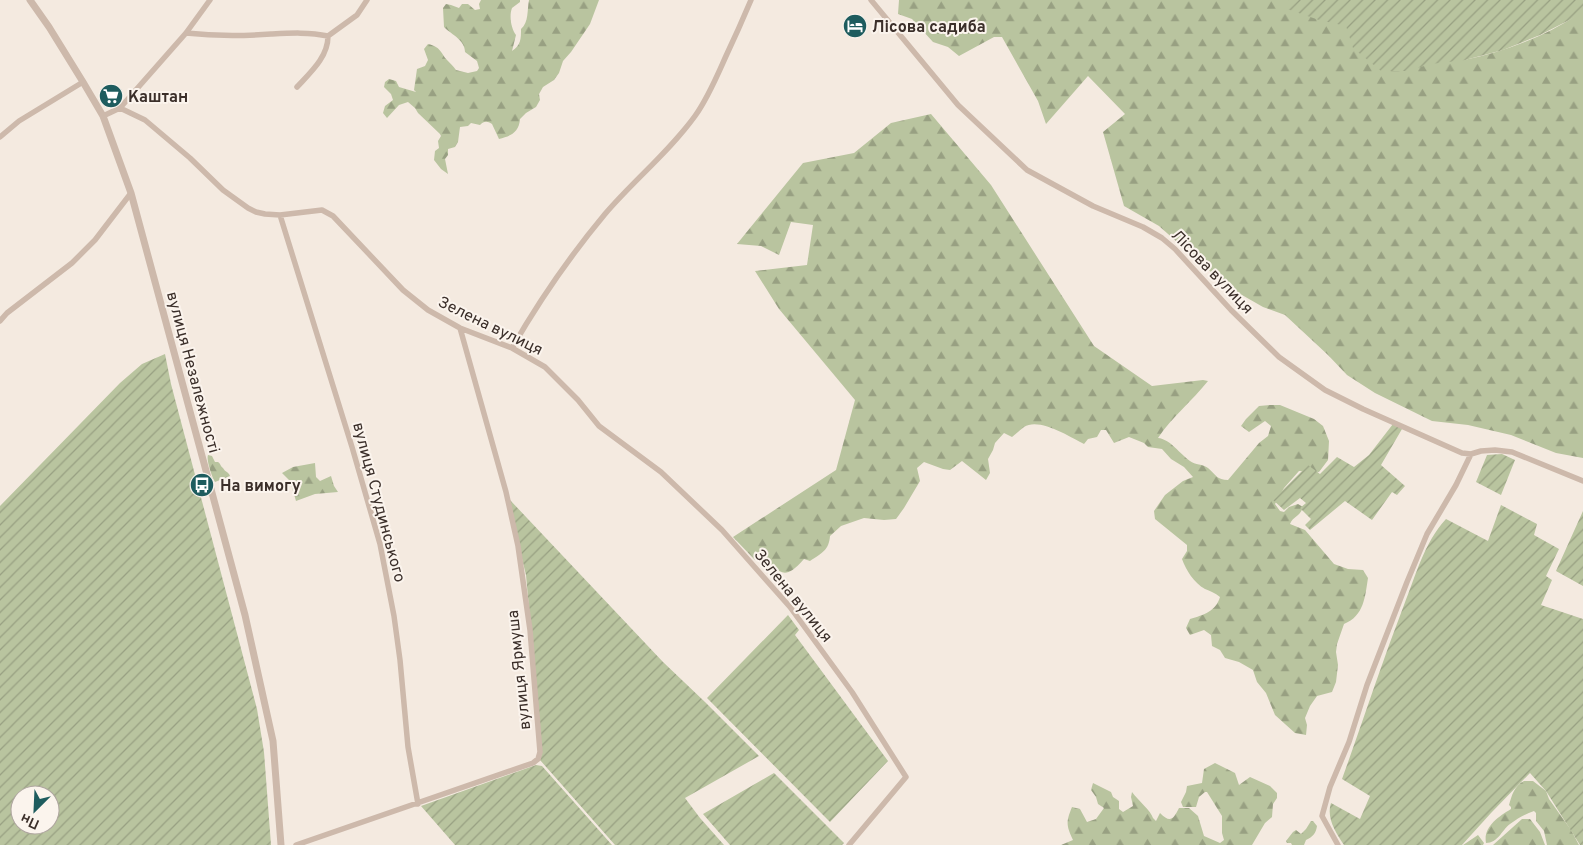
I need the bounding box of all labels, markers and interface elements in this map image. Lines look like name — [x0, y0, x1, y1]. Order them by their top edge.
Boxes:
hotel icon: Лісова садиба — [842, 13, 868, 39]
place label: Лісова садиба — [872, 18, 986, 38]
supermarket icon: Каштан — [98, 83, 124, 109]
place label: Каштан — [128, 88, 188, 108]
street label: Лісова вулиця — [1166, 226, 1257, 319]
street label: вулиця Незалежності — [161, 290, 223, 455]
street label: Зелена вулиця — [434, 293, 546, 361]
street label: вулиця Студинського — [347, 420, 409, 585]
bus stop icon: На вимогу — [189, 472, 215, 498]
place label: На вимогу — [220, 477, 301, 497]
street label: Зелена вулиця — [749, 546, 836, 647]
street label: вулиця Ярмуша — [504, 609, 536, 731]
north arrow — [10, 785, 60, 835]
text: Пн — [18, 809, 42, 832]

